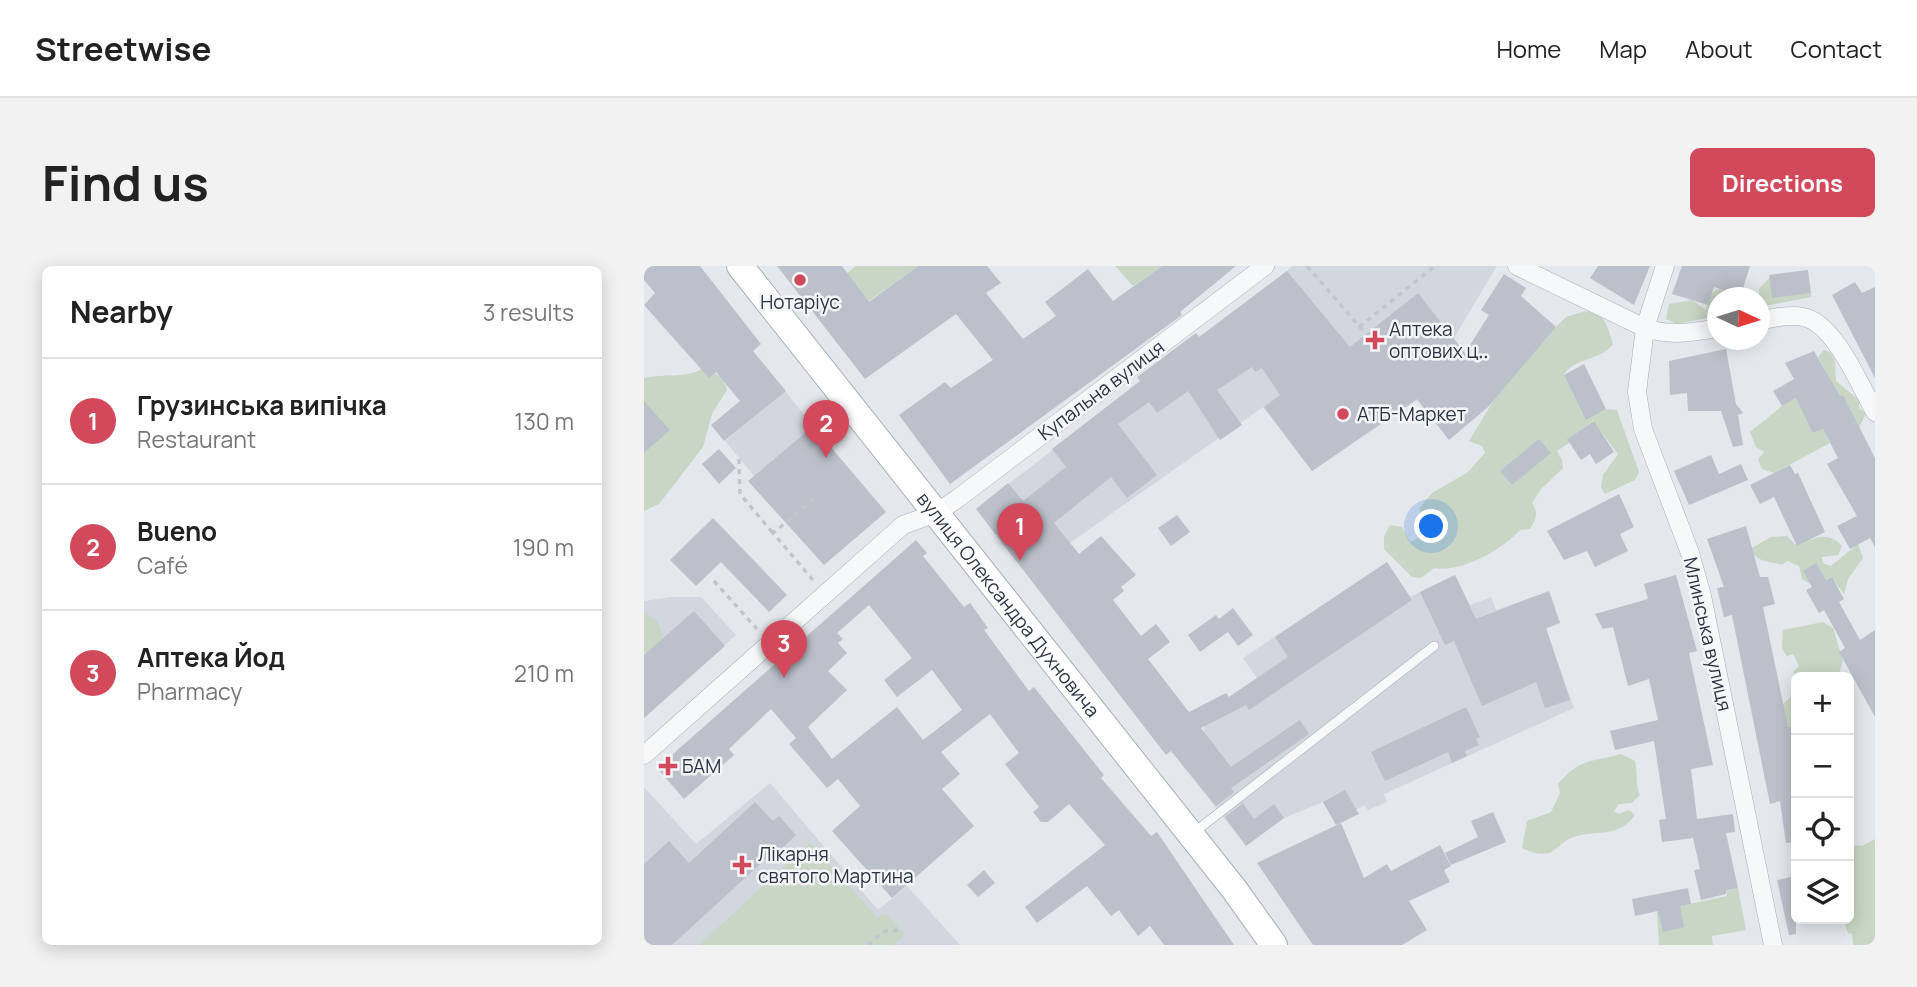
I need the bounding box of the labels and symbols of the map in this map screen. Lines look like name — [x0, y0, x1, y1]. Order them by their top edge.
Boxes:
marker: Нотаріус — [792, 272, 808, 288]
north arrow — [1707, 287, 1770, 350]
place label: Нотаріус — [760, 289, 840, 315]
place label: Аптека оптових ц‥ — [1389, 316, 1488, 364]
marker: Аптека оптових ц‥ — [1367, 332, 1383, 348]
street label: Купальна вулиця — [1032, 334, 1170, 446]
pin: 2 — [803, 400, 849, 458]
place label: АТБ-Маркет — [1357, 401, 1466, 427]
marker: АТБ-Маркет — [1335, 406, 1351, 422]
street label: вулиця Олександра Духновича — [911, 487, 1106, 722]
pin: 1 — [997, 503, 1043, 561]
your location — [1414, 509, 1448, 543]
street label: Млинська вулиця — [1678, 554, 1738, 714]
pin: 3 — [761, 620, 807, 678]
place label: БАМ — [682, 753, 721, 779]
marker: БАМ — [660, 758, 676, 774]
place label: Лікарня святого Мартина — [758, 841, 914, 889]
marker: Лікарня святого Мартина — [732, 855, 752, 875]

